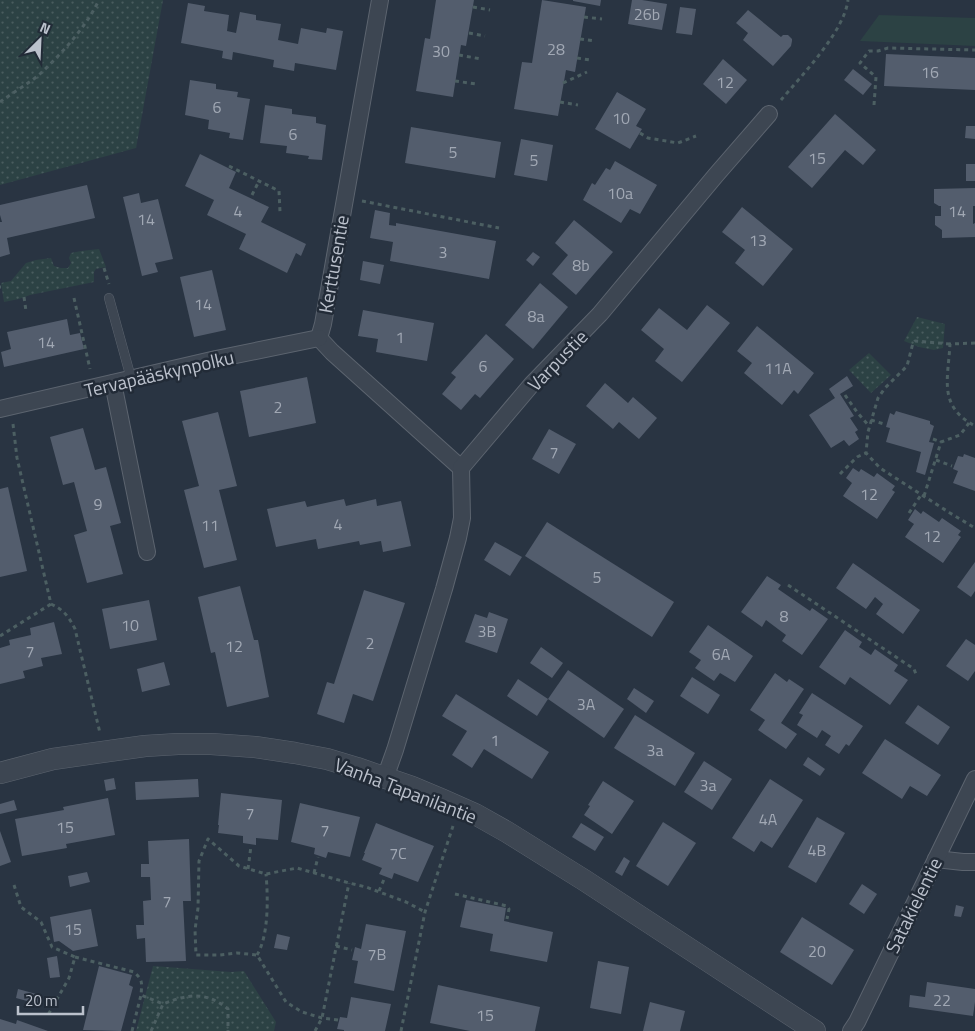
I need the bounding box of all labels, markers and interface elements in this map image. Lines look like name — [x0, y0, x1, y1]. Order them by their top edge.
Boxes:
house number: 26b — [634, 2, 660, 26]
north arrow — [15, 15, 65, 65]
text: N — [37, 16, 54, 39]
house number: 28 — [547, 37, 565, 61]
house number: 30 — [432, 39, 450, 63]
house number: 16 — [921, 60, 939, 84]
house number: 12 — [716, 70, 734, 94]
house number: 6 — [213, 95, 222, 119]
house number: 10 — [612, 106, 630, 130]
house number: 6 — [289, 122, 298, 146]
house number: 5 — [449, 140, 458, 164]
house number: 15 — [808, 146, 826, 170]
house number: 5 — [530, 148, 539, 172]
house number: 10a — [607, 181, 633, 205]
house number: 4 — [234, 199, 243, 223]
house number: 14 — [948, 199, 966, 223]
house number: 14 — [137, 207, 155, 231]
street label: Kerttusentie — [310, 213, 356, 315]
house number: 13 — [749, 228, 767, 252]
house number: 3 — [439, 240, 447, 264]
house number: 8b — [572, 253, 590, 277]
house number: 14 — [194, 292, 212, 316]
house number: 8a — [528, 304, 544, 328]
street label: Varpustie — [520, 323, 594, 397]
house number: 1 — [396, 325, 404, 349]
house number: 14 — [37, 330, 55, 354]
street label: Tervapääskynpolku — [81, 342, 237, 404]
house number: 6 — [479, 354, 488, 378]
house number: 11A — [764, 356, 792, 380]
house number: 2 — [274, 395, 282, 419]
house number: 7 — [550, 440, 558, 464]
house number: 12 — [860, 482, 878, 506]
house number: 9 — [94, 492, 103, 516]
house number: 4 — [334, 512, 343, 536]
house number: 11 — [201, 513, 219, 537]
house number: 12 — [923, 524, 941, 548]
house number: 5 — [593, 565, 602, 589]
house number: 8 — [780, 604, 789, 628]
house number: 10 — [121, 613, 139, 637]
house number: 3B — [478, 619, 497, 643]
house number: 2 — [366, 631, 374, 655]
house number: 12 — [225, 634, 243, 658]
house number: 7 — [26, 639, 34, 663]
house number: 6A — [712, 642, 731, 666]
house number: 3A — [577, 692, 596, 716]
house number: 1 — [491, 728, 499, 752]
house number: 3a — [647, 738, 663, 762]
street label: Vanha Tapanilantie — [331, 750, 481, 830]
house number: 3a — [700, 773, 716, 797]
house number: 7 — [246, 801, 254, 825]
house number: 4A — [759, 807, 778, 831]
house number: 15 — [56, 815, 74, 839]
house number: 7 — [321, 818, 329, 842]
house number: 4B — [808, 838, 827, 862]
house number: 7C — [389, 841, 407, 865]
street label: Satakielentie — [877, 852, 949, 958]
house number: 7 — [163, 889, 171, 913]
house number: 15 — [64, 917, 82, 941]
house number: 20 — [808, 939, 826, 963]
house number: 7B — [368, 942, 387, 966]
scale bar — [18, 984, 82, 1016]
house number: 22 — [933, 988, 951, 1012]
text: 20 m — [25, 989, 58, 1012]
house number: 15 — [476, 1003, 494, 1027]

